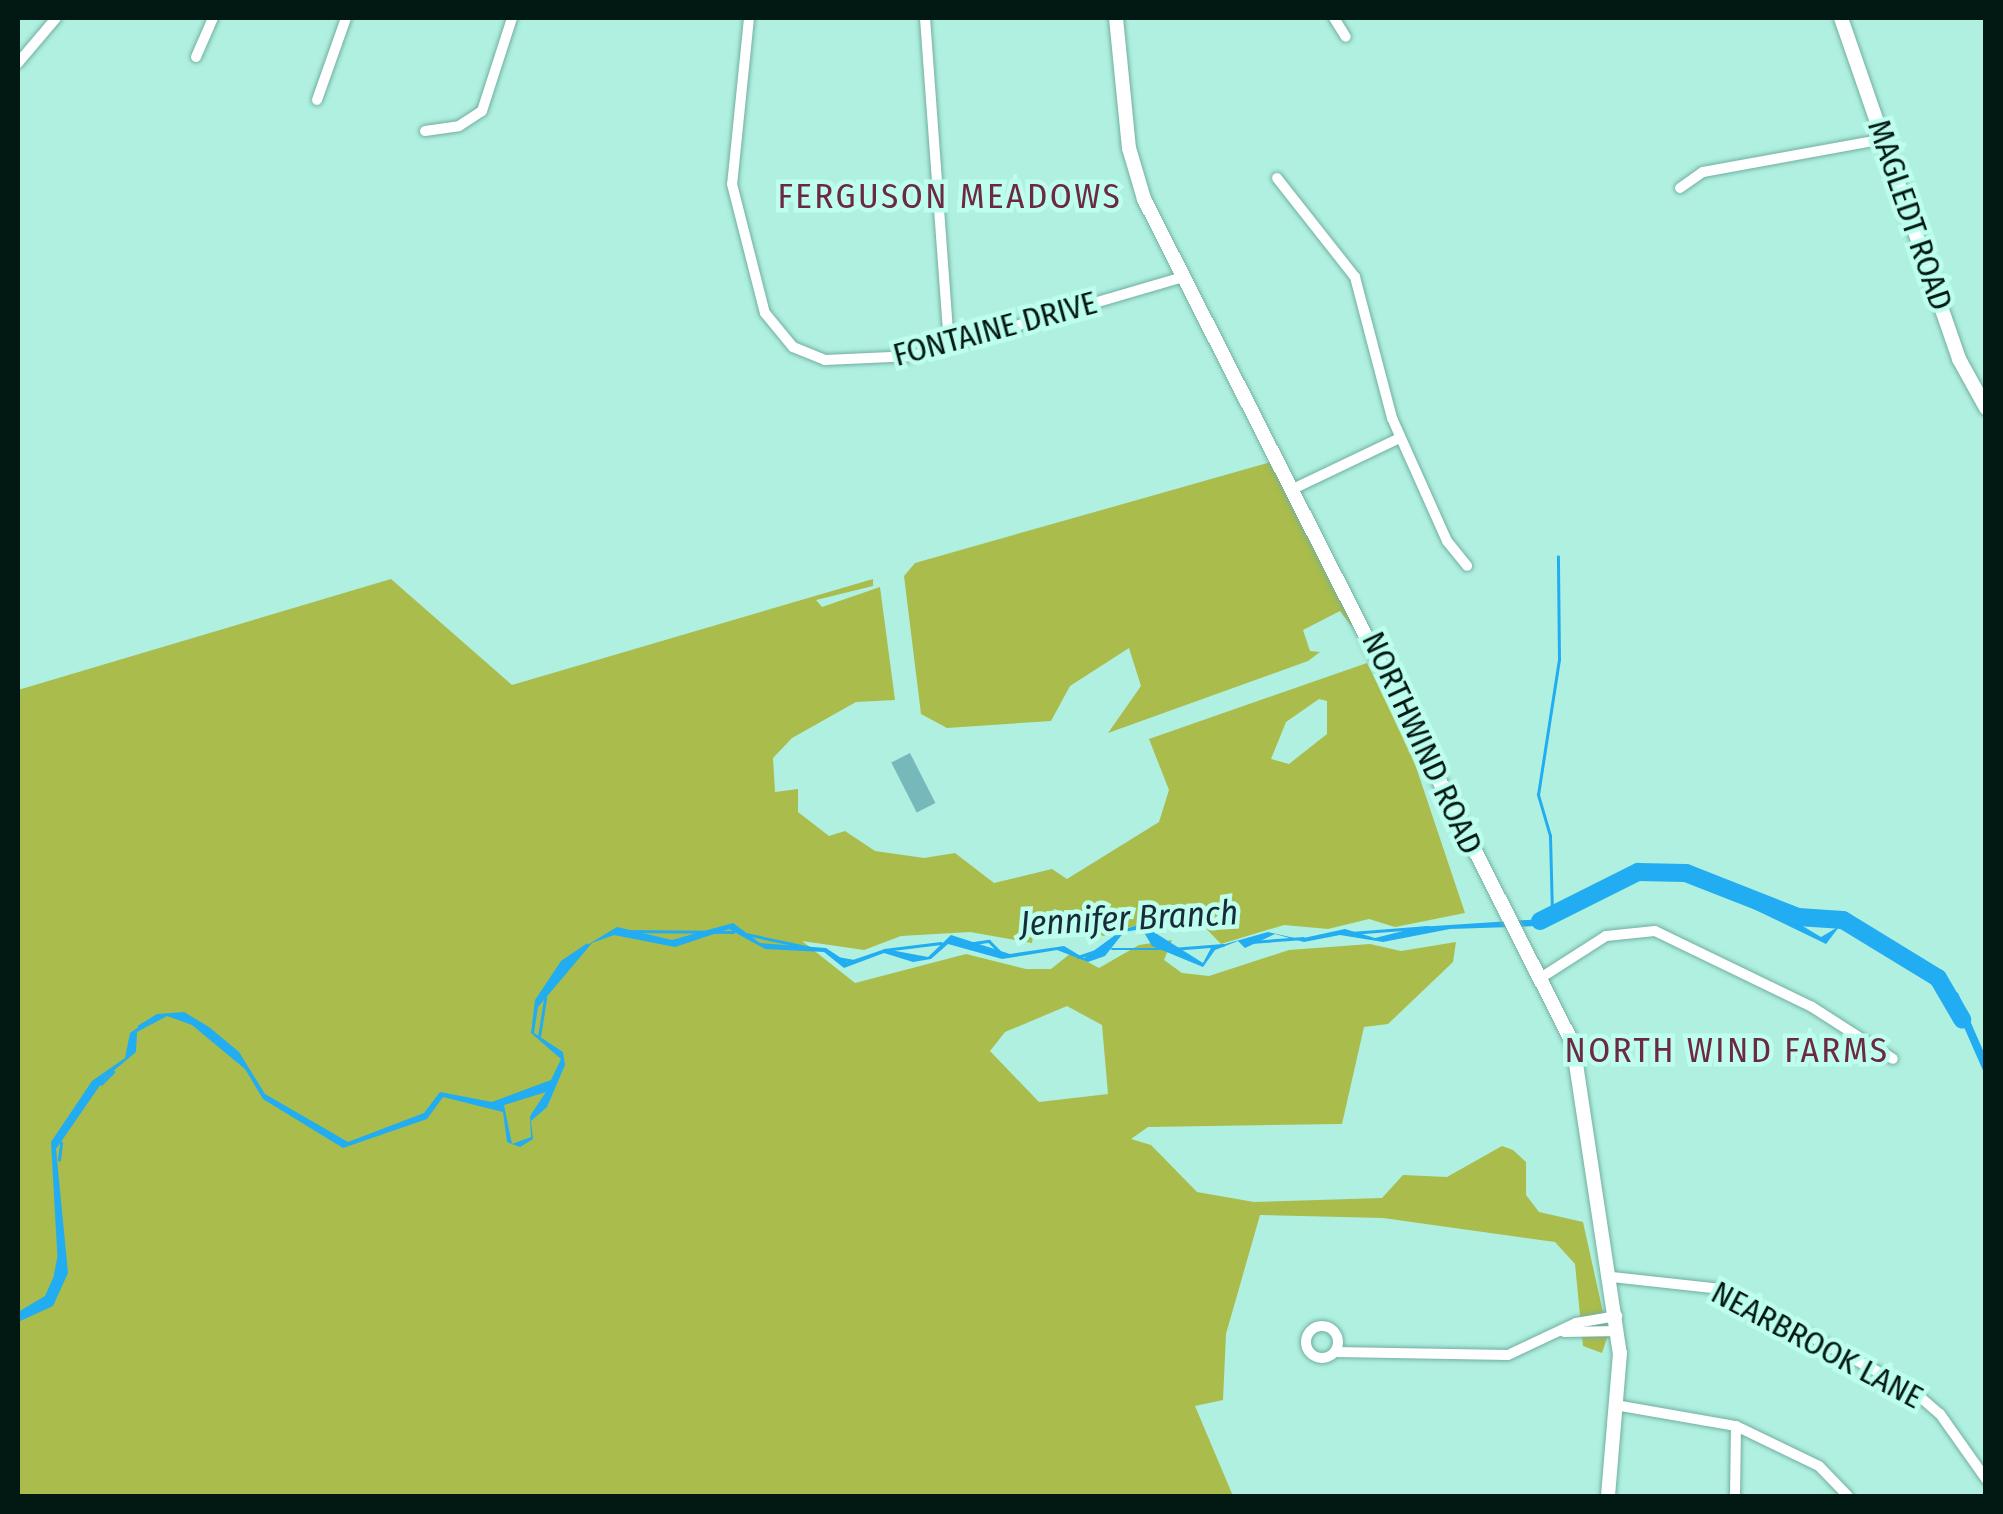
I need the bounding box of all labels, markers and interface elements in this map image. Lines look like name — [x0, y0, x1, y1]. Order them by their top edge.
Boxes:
street label: MAGLEDT ROAD — [1859, 115, 1961, 315]
district label: FERGUSON MEADOWS — [778, 175, 1122, 217]
street label: FONTAINE DRIVE — [889, 283, 1101, 375]
street label: NORTHWIND ROAD — [1354, 626, 1490, 860]
water label: Jennifer Branch — [1019, 891, 1239, 945]
district label: NORTH WIND FARMS — [1564, 1029, 1890, 1071]
street label: NEARBROOK LANE — [1705, 1273, 1929, 1417]

